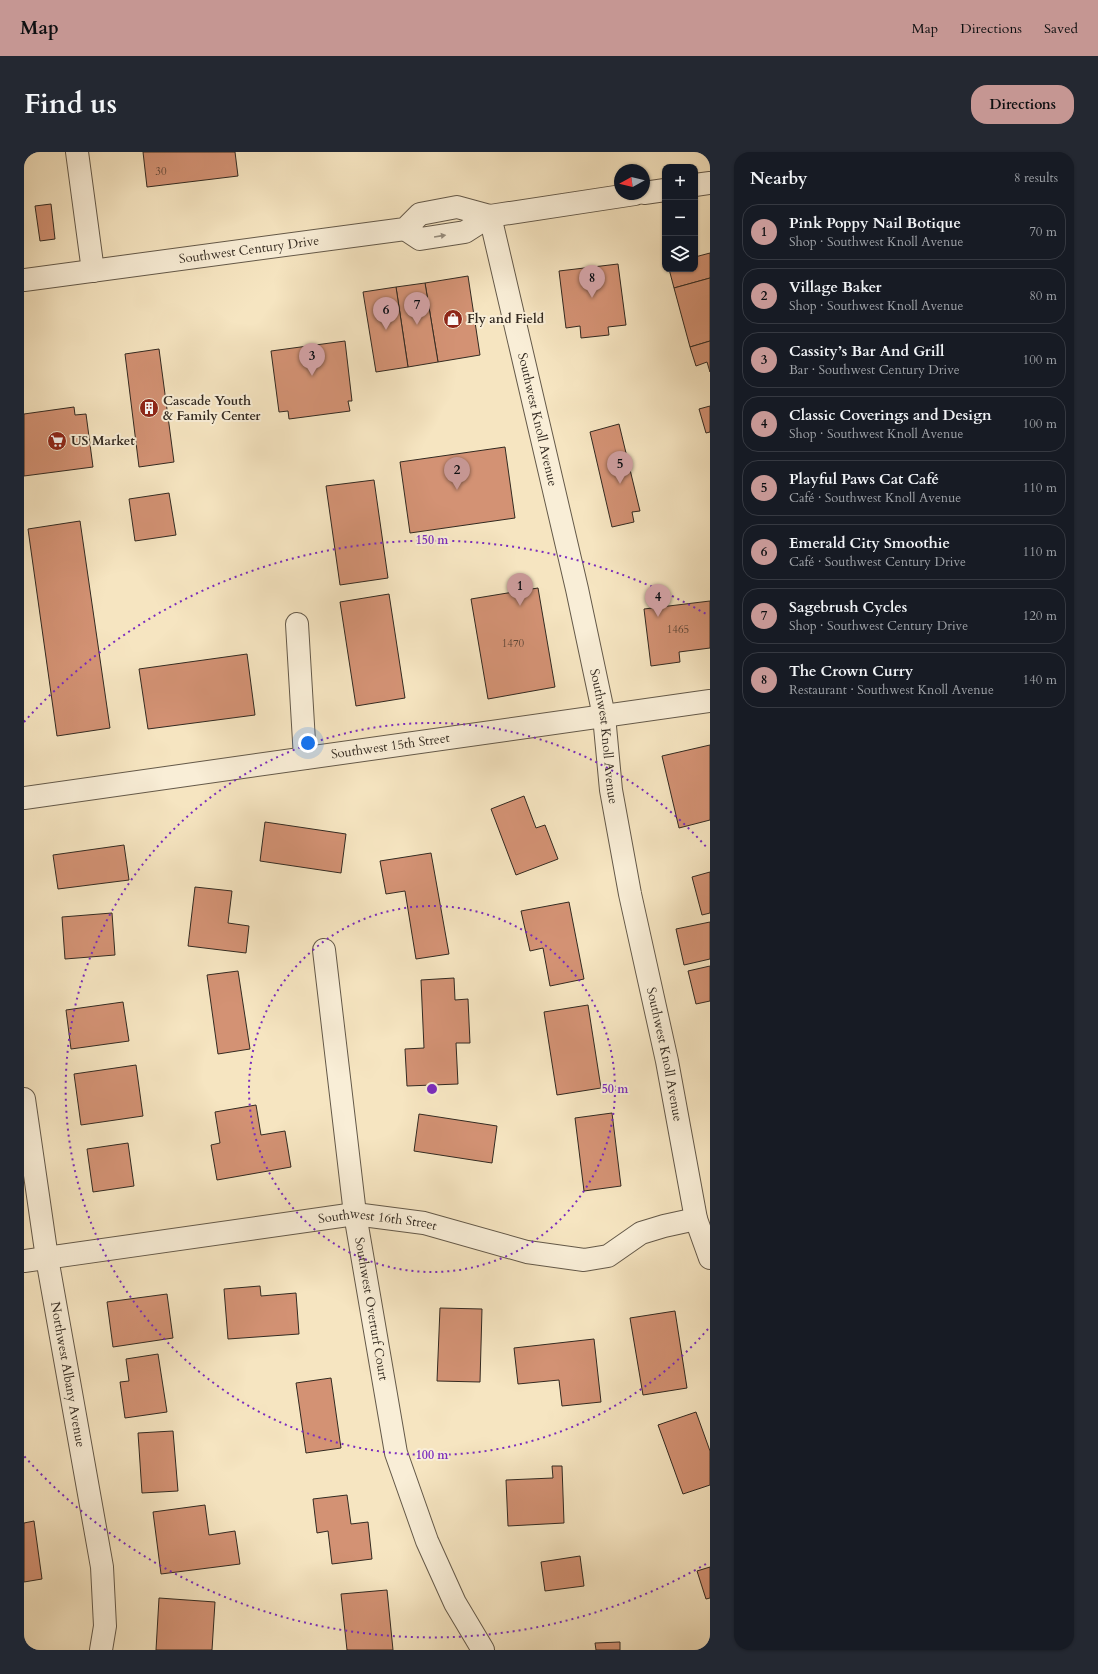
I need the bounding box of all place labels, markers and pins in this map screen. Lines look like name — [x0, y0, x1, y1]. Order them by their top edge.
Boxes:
pin: 8 — [579, 265, 605, 298]
pin: 7 — [404, 292, 430, 325]
pin: 6 — [373, 297, 399, 330]
shop icon: Fly and Field — [442, 308, 464, 330]
place label: Fly and Field — [467, 310, 545, 328]
pin: 3 — [299, 343, 325, 376]
place label: Cascade Youth & Family Center — [163, 392, 261, 425]
building icon: Cascade Youth & Family Center — [138, 397, 160, 419]
supermarket icon: US Market — [46, 430, 68, 452]
place label: US Market — [71, 432, 135, 450]
pin: 5 — [607, 451, 633, 484]
pin: 2 — [444, 457, 470, 490]
pin: 1 — [507, 573, 533, 606]
pin: 4 — [645, 584, 671, 617]
centre of rings — [425, 1082, 439, 1096]

